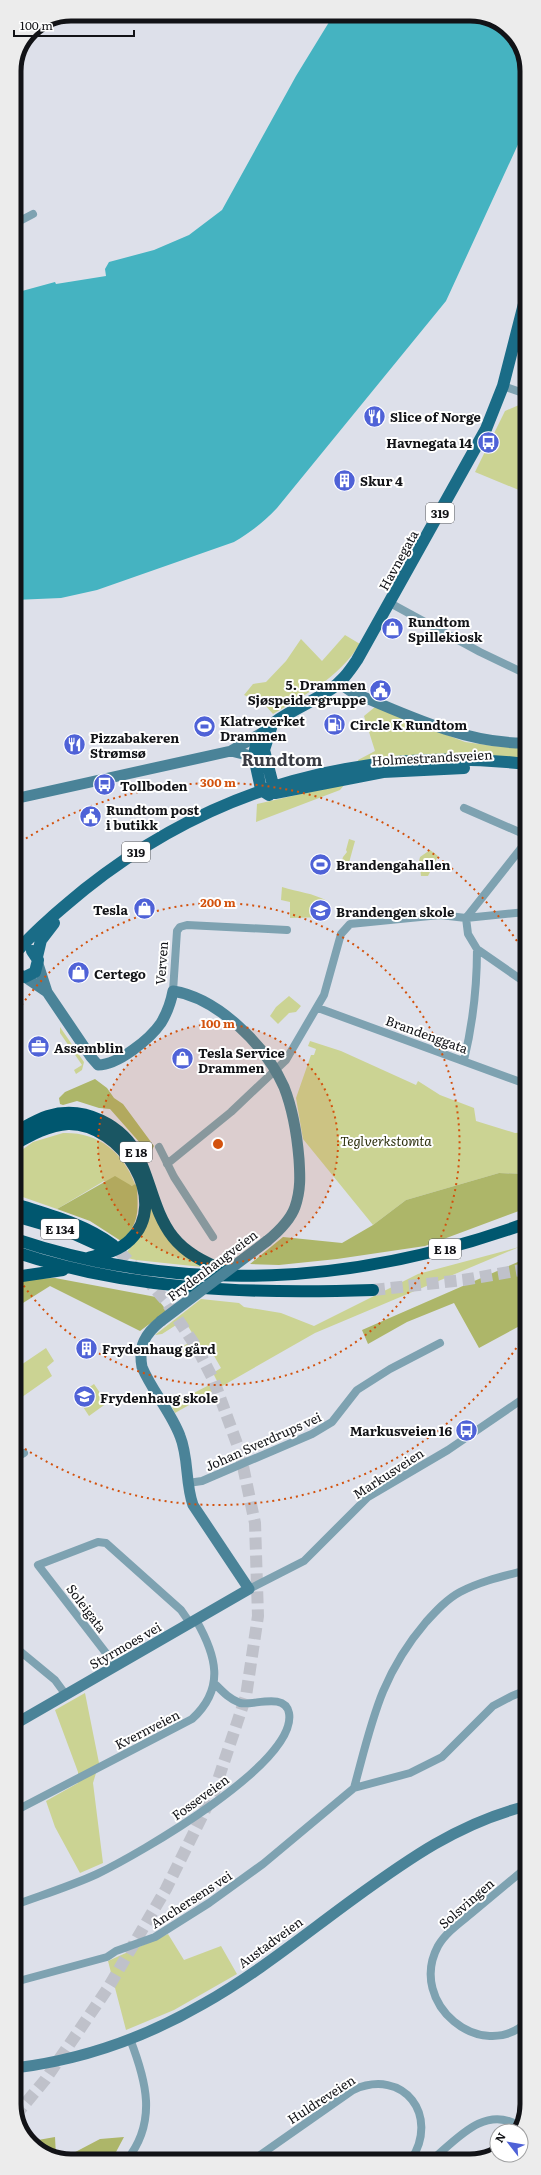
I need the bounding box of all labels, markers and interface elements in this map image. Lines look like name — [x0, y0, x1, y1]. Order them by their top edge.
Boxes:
scale bar — [14, 12, 134, 38]
text: 100 m — [20, 16, 53, 34]
restaurant icon: Slice of Norge — [362, 403, 388, 429]
place label: Slice of Norge — [390, 407, 481, 426]
bus stop icon: Havnegata 14 — [475, 429, 501, 455]
place label: Havnegata 14 — [386, 433, 472, 452]
building icon: Skur 4 — [331, 467, 357, 493]
place label: Skur 4 — [360, 471, 403, 490]
road number: 319 — [426, 503, 454, 523]
street label: Havnegata — [374, 526, 422, 594]
place label: Rundtom Spillekiosk — [408, 612, 483, 646]
shop icon: Rundtom Spillekiosk — [379, 615, 405, 641]
place label: 5. Drammen Sjøspeidergruppe — [248, 675, 366, 709]
public building icon: 5. Drammen Sjøspeidergruppe — [368, 678, 394, 704]
place label: Klatreverket Drammen — [220, 711, 305, 745]
fuel station icon: Circle K Rundtom — [322, 711, 348, 737]
sports icon: Klatreverket Drammen — [191, 714, 217, 740]
place label: Circle K Rundtom — [350, 715, 467, 734]
place label: Pizzabakeren Strømsø — [90, 728, 179, 762]
restaurant icon: Pizzabakeren Strømsø — [62, 731, 88, 757]
street label: Holmestrandsveien — [371, 744, 493, 770]
district label: Rundtom — [242, 746, 323, 771]
bus stop icon: Tollboden — [91, 772, 117, 798]
text: 300 m — [200, 773, 236, 791]
place label: Tollboden — [120, 776, 188, 795]
place label: Rundtom post i butikk — [106, 800, 199, 834]
public building icon: Rundtom post i butikk — [78, 803, 104, 829]
road number: 319 — [122, 842, 150, 862]
sports icon: Brandengahallen — [307, 851, 333, 877]
place label: Brandengahallen — [336, 855, 450, 874]
text: 200 m — [200, 893, 236, 911]
shop icon: Tesla — [131, 896, 157, 922]
school or university icon: Brandengen skole — [307, 898, 333, 924]
place label: Tesla — [93, 900, 128, 919]
place label: Brandengen skole — [336, 902, 454, 921]
street label: Verven — [150, 940, 172, 985]
shop icon: Certego — [66, 960, 92, 986]
place label: Certego — [94, 964, 146, 983]
street label: Brandenggata — [383, 1010, 471, 1058]
text: 100 m — [201, 1014, 235, 1032]
office icon: Assemblin — [25, 1034, 51, 1060]
place label: Assemblin — [54, 1038, 124, 1057]
place label: Tesla Service Drammen — [198, 1043, 285, 1077]
shop icon: Tesla Service Drammen — [170, 1046, 196, 1072]
park label: Teglverkstomta — [340, 1131, 432, 1150]
centre of rings — [211, 1137, 225, 1151]
road number: E 18 — [120, 1142, 152, 1162]
road number: E 134 — [41, 1219, 79, 1239]
street label: Frydenhaugveien — [163, 1224, 261, 1305]
road number: E 18 — [429, 1239, 461, 1259]
building icon: Frydenhaug gård — [74, 1335, 100, 1361]
place label: Frydenhaug gård — [102, 1339, 216, 1358]
school or university icon: Frydenhaug skole — [72, 1384, 98, 1410]
place label: Frydenhaug skole — [100, 1388, 218, 1407]
street label: Johan Sverdrups vei — [202, 1407, 325, 1475]
bus stop icon: Markusveien 16 — [454, 1417, 480, 1443]
place label: Markusveien 16 — [350, 1421, 452, 1440]
street label: Markusveien — [349, 1443, 427, 1503]
street label: Soleigata — [62, 1580, 112, 1636]
street label: Styrmoes vei — [86, 1616, 165, 1673]
street label: Kvernveien — [111, 1704, 183, 1753]
street label: Fosseveien — [167, 1769, 233, 1824]
street label: Anchersens vei — [147, 1865, 236, 1932]
street label: Solsvingen — [434, 1873, 498, 1933]
street label: Austadveien — [234, 1912, 307, 1972]
street label: Huldreveien — [283, 2070, 359, 2128]
north arrow — [489, 2123, 529, 2163]
text: N — [490, 2129, 509, 2145]

